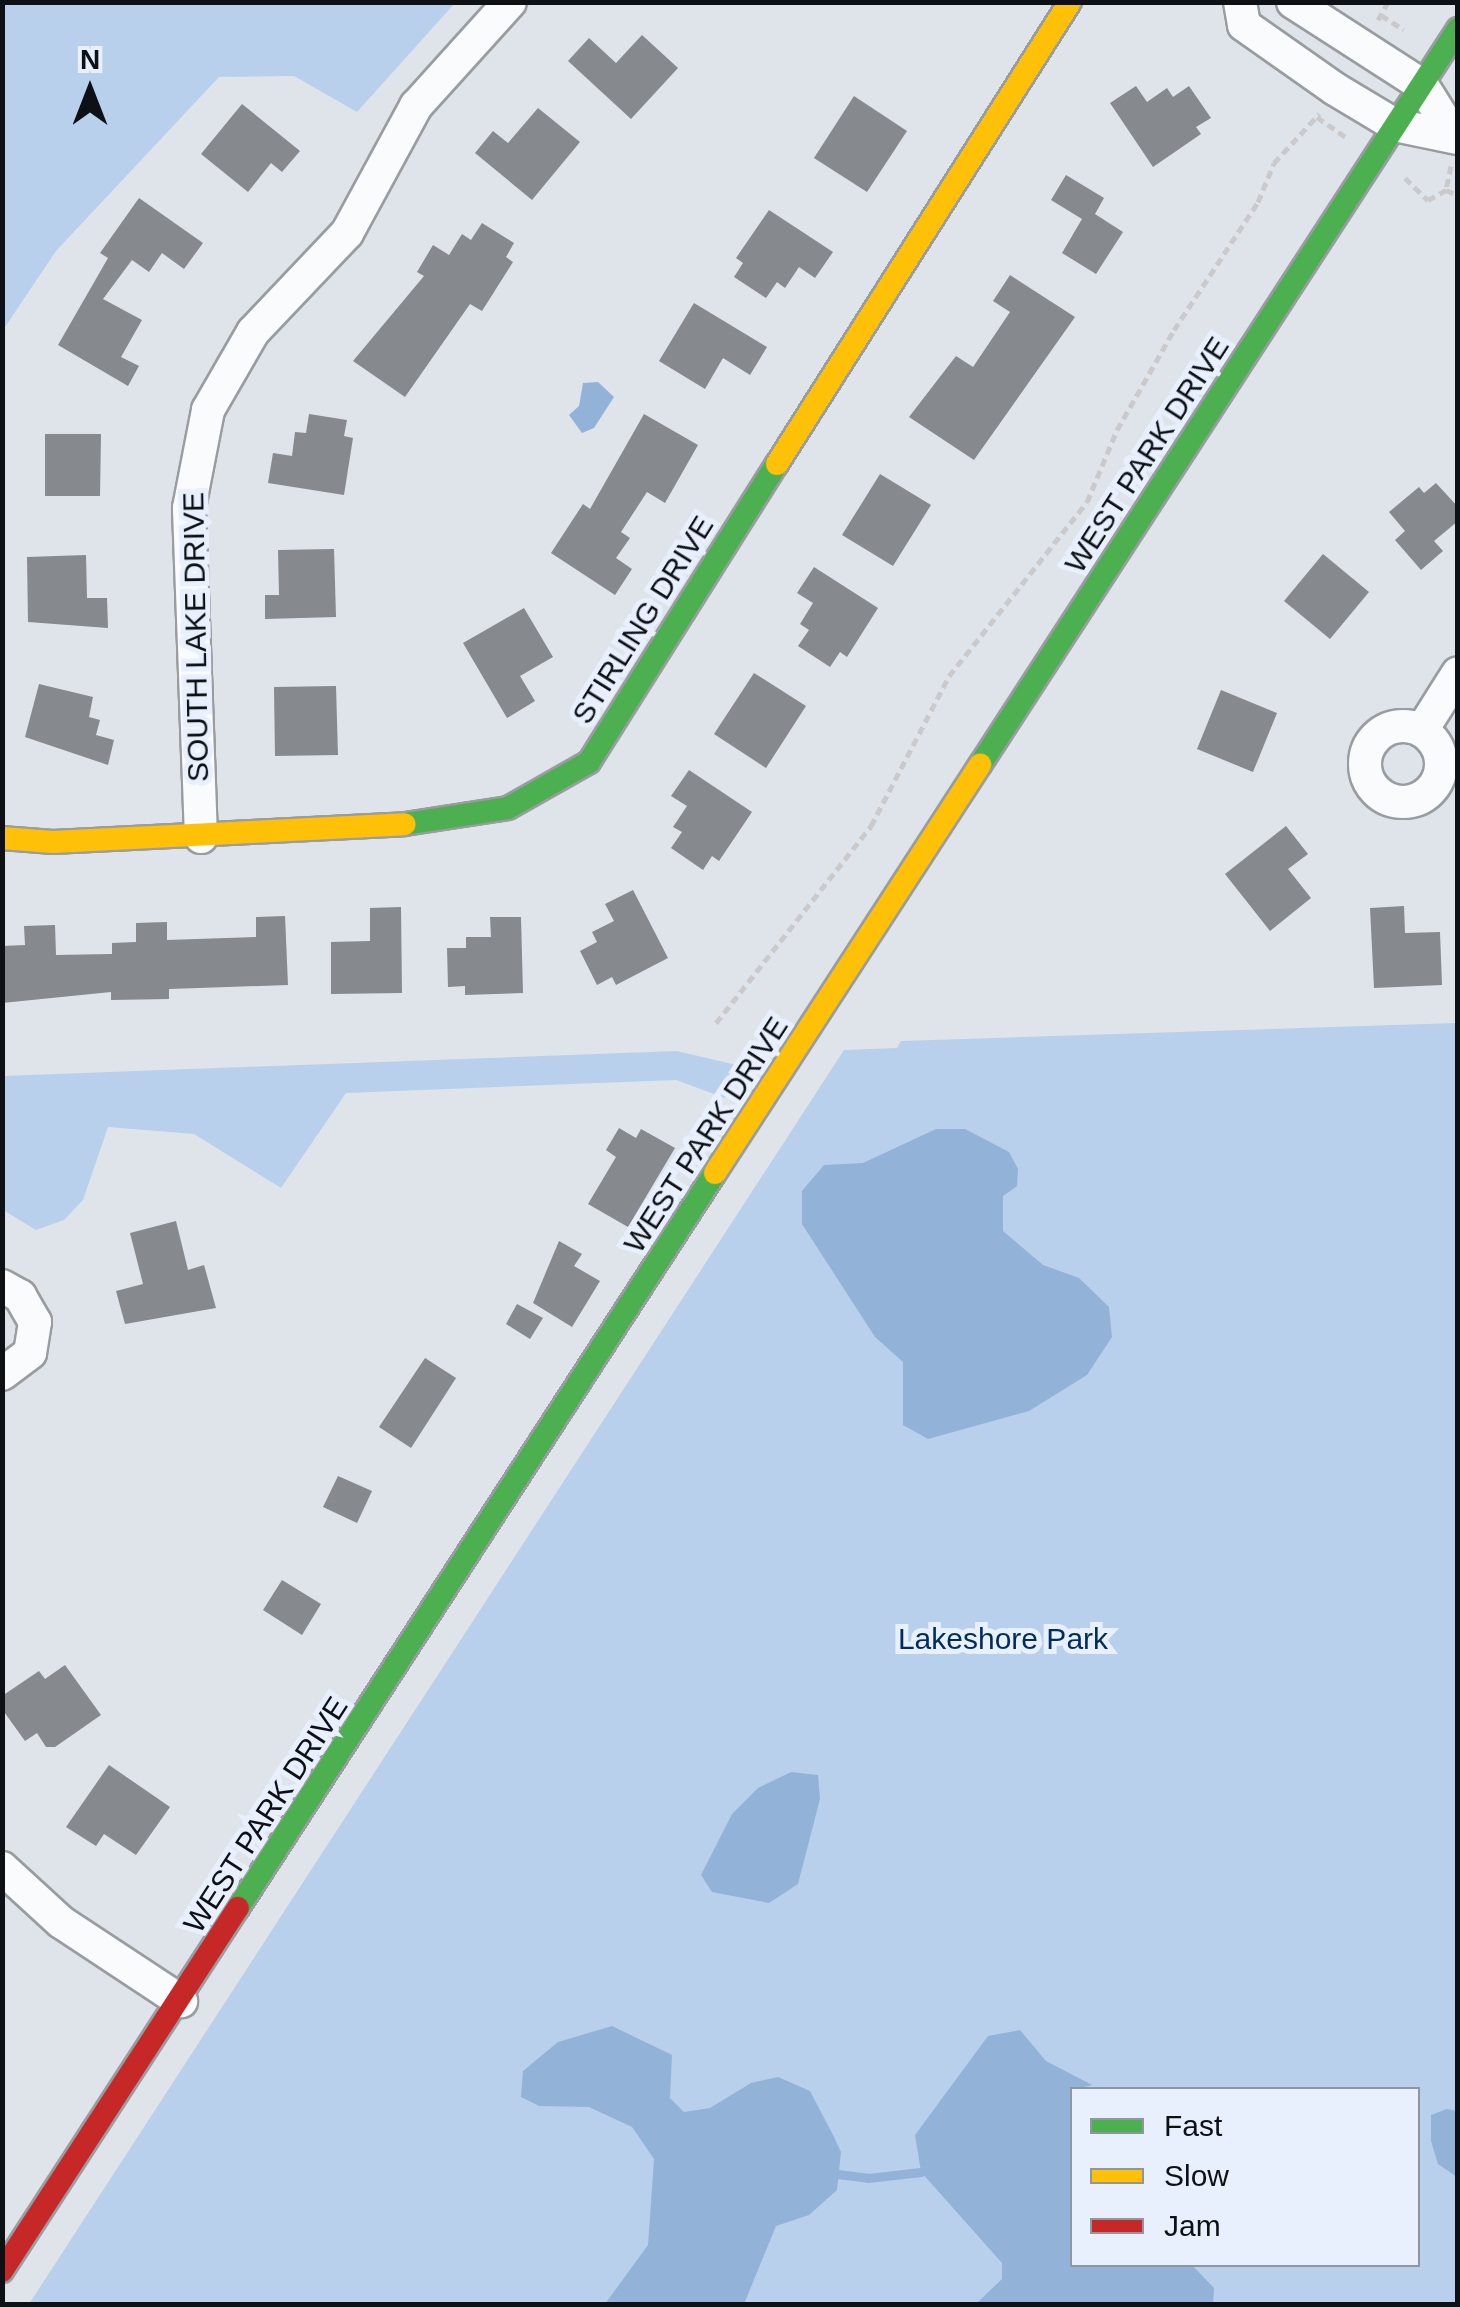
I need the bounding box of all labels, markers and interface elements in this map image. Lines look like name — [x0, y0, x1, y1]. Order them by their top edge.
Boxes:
north arrow — [40, 40, 140, 140]
text: N — [80, 44, 100, 75]
street label: WEST PARK DRIVE — [1057, 330, 1237, 580]
street label: SOUTH LAKE DRIVE — [175, 492, 217, 782]
street label: STIRLING DRIVE — [565, 509, 721, 731]
street label: WEST PARK DRIVE — [616, 1010, 796, 1260]
park label: Lakeshore Park — [898, 1621, 1108, 1657]
street label: WEST PARK DRIVE — [176, 1690, 356, 1940]
legend — [1070, 2087, 1420, 2267]
text: Fast — [1164, 2109, 1222, 2142]
text: Slow — [1164, 2159, 1229, 2192]
text: Jam — [1164, 2209, 1221, 2242]

